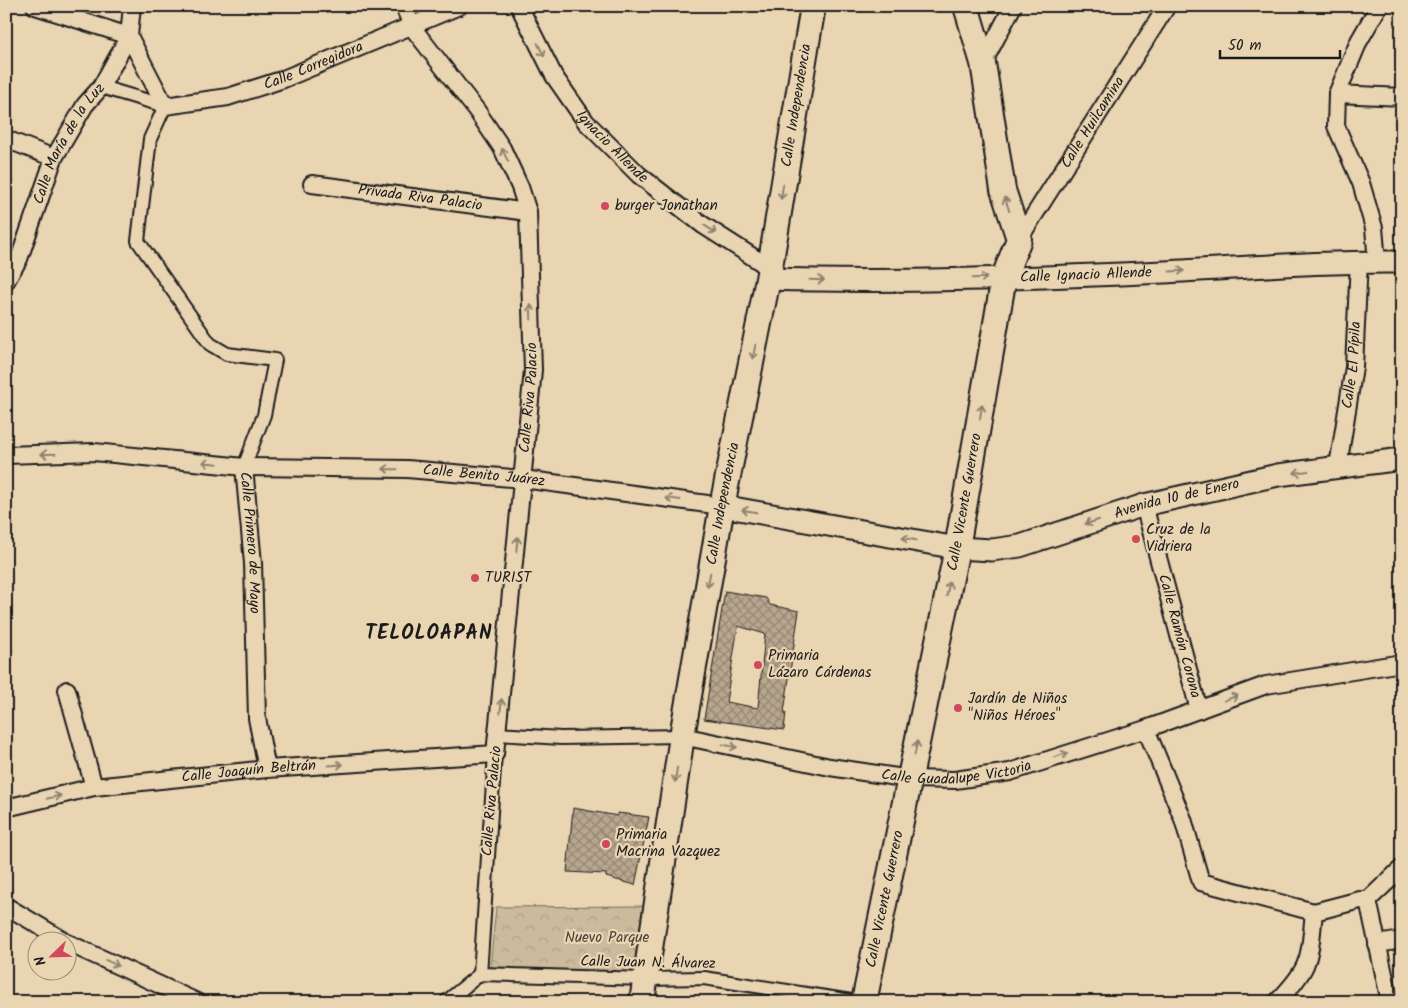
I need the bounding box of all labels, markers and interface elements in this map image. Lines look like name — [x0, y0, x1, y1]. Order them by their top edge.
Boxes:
scale bar — [1220, 28, 1340, 60]
text: 50 m — [1228, 34, 1262, 58]
street label: Calle Corregidora — [261, 35, 367, 97]
one-way arrow — [536, 42, 546, 57]
street label: Calle Independencia — [775, 42, 819, 169]
street label: Calle Huilcamina — [1055, 72, 1131, 173]
street label: Calle María de la Luz — [27, 77, 112, 208]
street label: Ignacio Allende — [569, 105, 653, 190]
one-way arrow — [499, 147, 509, 162]
street label: Privada Riva Palacio — [356, 178, 484, 218]
one-way arrow — [777, 184, 787, 200]
place label: burger Jonathan — [615, 194, 718, 218]
one-way arrow — [1002, 196, 1012, 212]
marker: burger Jonathan — [599, 200, 611, 212]
one-way arrow — [703, 225, 717, 235]
street label: Calle Ignacio Allende — [1020, 261, 1152, 290]
one-way arrow — [1169, 267, 1185, 276]
one-way arrow — [971, 273, 987, 283]
one-way arrow — [809, 276, 825, 285]
one-way arrow — [526, 305, 536, 321]
street label: Calle El Pípila — [1335, 321, 1368, 411]
street label: Calle Riva Palacio — [513, 342, 545, 454]
one-way arrow — [748, 344, 758, 360]
one-way arrow — [977, 405, 987, 421]
street label: Calle Vicente Guerrero — [941, 431, 989, 573]
street label: Calle Independencia — [700, 440, 747, 567]
one-way arrow — [41, 449, 57, 458]
one-way arrow — [203, 458, 219, 468]
street label: Calle Benito Juárez — [422, 458, 547, 494]
one-way arrow — [382, 464, 398, 474]
one-way arrow — [1294, 467, 1310, 477]
street label: Calle Primero de Mayo — [232, 471, 266, 614]
street label: Avenida 10 de Enero — [1111, 472, 1242, 526]
one-way arrow — [666, 494, 682, 504]
one-way arrow — [741, 505, 757, 515]
one-way arrow — [1085, 517, 1101, 527]
place label: Cruz de la Vidriera — [1146, 518, 1211, 559]
marker: Cruz de la Vidriera — [1130, 533, 1142, 545]
one-way arrow — [901, 534, 917, 544]
one-way arrow — [512, 536, 522, 552]
place label: TURIST — [485, 566, 533, 590]
marker: TURIST — [469, 572, 481, 584]
one-way arrow — [703, 572, 713, 588]
street label: Calle Ramón Corona — [1151, 572, 1207, 701]
one-way arrow — [944, 581, 953, 597]
district label: TELOLOAPAN — [365, 618, 493, 650]
place label: Primaria Lázaro Cárdenas — [768, 644, 872, 685]
marker: Primaria Lázaro Cárdenas — [752, 659, 764, 671]
place label: Jardín de Niños "Niños Héroes" — [968, 687, 1068, 728]
one-way arrow — [1223, 693, 1239, 702]
one-way arrow — [496, 698, 506, 714]
marker: Jardín de Niños "Niños Héroes" — [952, 702, 964, 714]
one-way arrow — [912, 741, 922, 757]
one-way arrow — [721, 742, 737, 751]
street label: Calle Riva Palacio — [475, 745, 509, 857]
one-way arrow — [1053, 750, 1068, 759]
street label: Calle Joaquín Beltrán — [180, 754, 317, 790]
street label: Calle Guadalupe Victoria — [880, 754, 1035, 792]
one-way arrow — [328, 760, 344, 769]
one-way arrow — [671, 767, 681, 783]
one-way arrow — [45, 792, 61, 801]
place label: Primaria Macrina Vazquez — [616, 823, 721, 864]
street label: Calle Vicente Guerrero — [859, 828, 911, 970]
marker: Primaria Macrina Vazquez — [600, 838, 612, 850]
park label: Nuevo Parque — [565, 926, 649, 950]
north arrow — [28, 930, 78, 980]
street label: Calle Juan N. Álvarez — [580, 950, 716, 976]
text: N — [29, 952, 53, 969]
one-way arrow — [104, 959, 119, 969]

